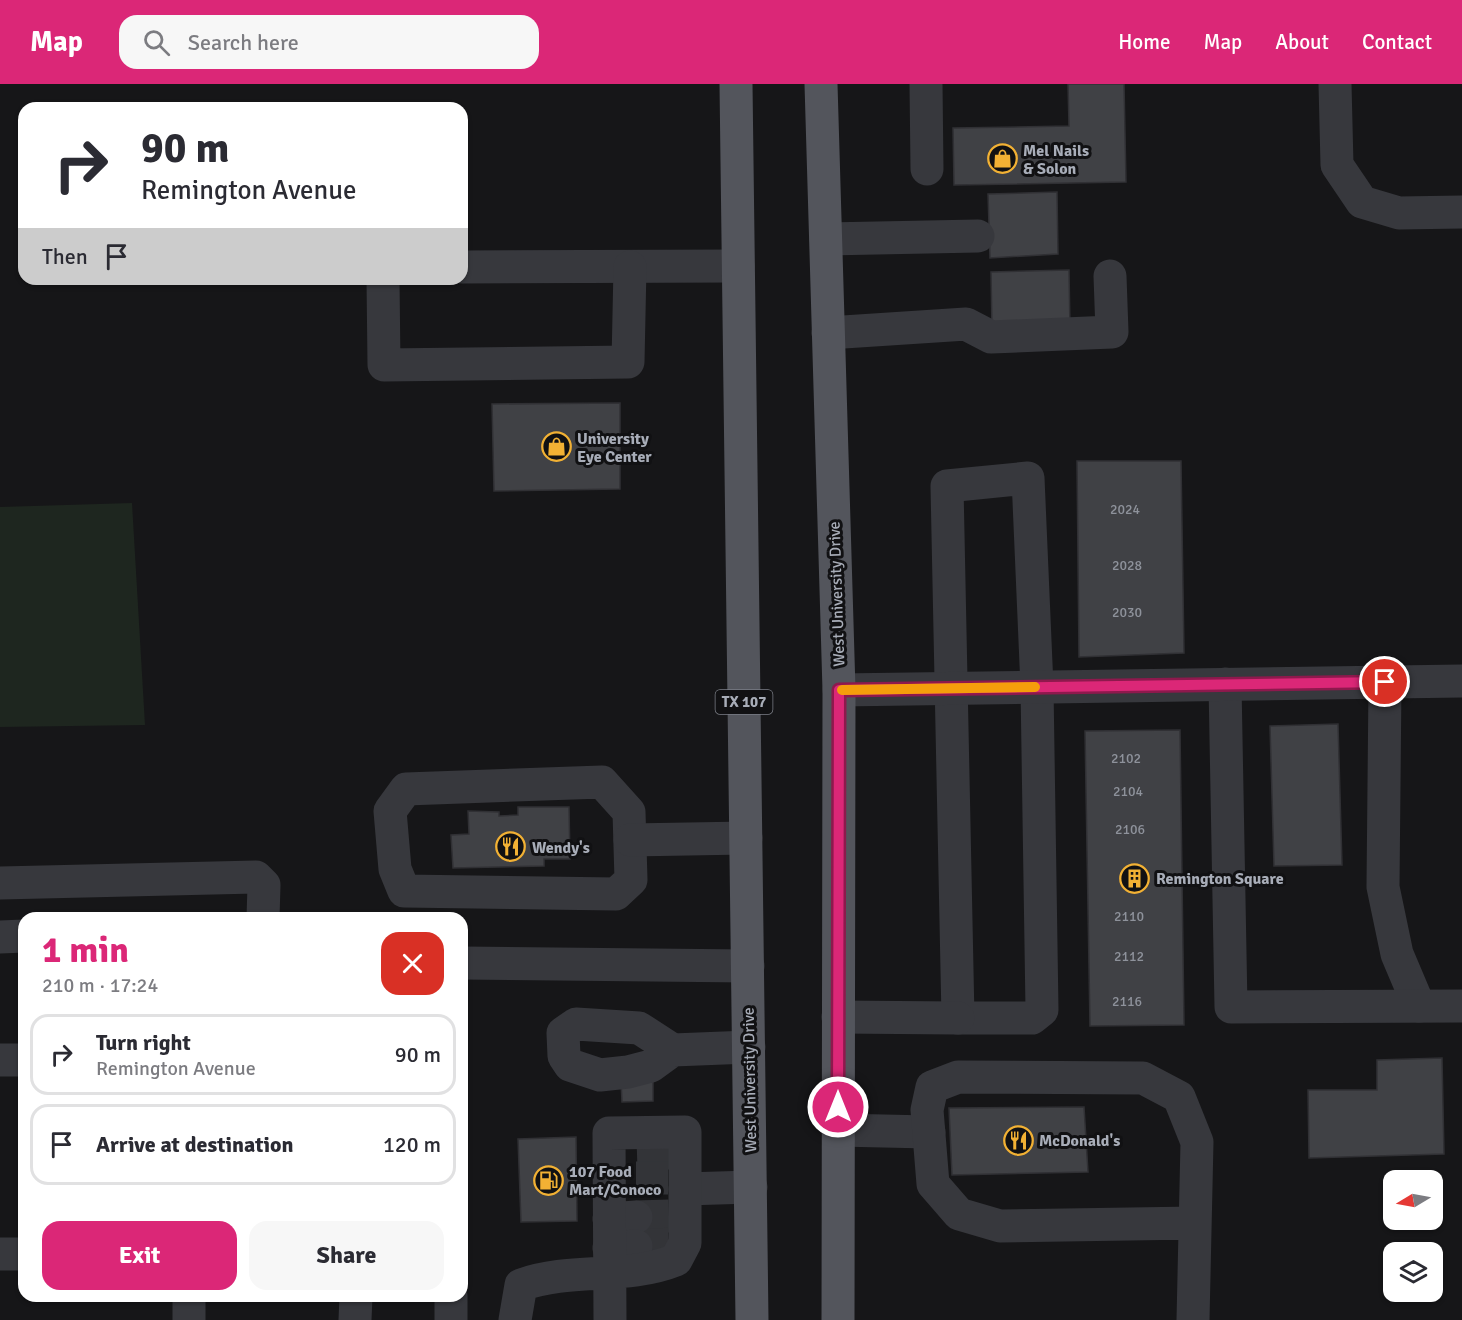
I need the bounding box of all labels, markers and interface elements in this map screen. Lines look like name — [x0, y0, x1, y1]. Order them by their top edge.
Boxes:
search box — [119, 15, 539, 69]
text: Map — [30, 25, 83, 59]
icon: search — [140, 26, 173, 59]
text: Search here — [188, 29, 299, 56]
text: Home — [1118, 29, 1171, 55]
text: Map — [1204, 29, 1242, 55]
text: About — [1275, 29, 1329, 55]
text: Contact — [1362, 29, 1432, 55]
text: 90 m — [141, 123, 230, 174]
icon: right — [42, 126, 120, 204]
place label: Mel Nails & Solon — [1023, 141, 1089, 179]
shop icon: Mel Nails & Solon — [986, 143, 1018, 175]
text: Remington Avenue — [141, 174, 357, 207]
icon: arrive — [100, 240, 133, 273]
text: Then — [42, 243, 88, 270]
place label: University Eye Center — [577, 429, 652, 467]
shop icon: University Eye Center — [540, 431, 572, 463]
house number: 2024 — [1110, 501, 1141, 518]
street label: West University Drive — [824, 521, 850, 667]
house number: 2028 — [1112, 557, 1142, 574]
house number: 2030 — [1112, 604, 1142, 621]
pin — [1359, 656, 1410, 707]
icon: arrive — [1368, 665, 1401, 698]
road number: TX 107 — [716, 690, 772, 714]
house number: 2102 — [1111, 750, 1141, 767]
house number: 2104 — [1113, 783, 1144, 800]
house number: 2106 — [1115, 821, 1145, 838]
restaurant icon: Wendy's — [495, 831, 527, 863]
place label: Wendy's — [532, 838, 590, 858]
building icon: Remington Square — [1119, 862, 1151, 894]
place label: Remington Square — [1156, 869, 1284, 889]
house number: 2110 — [1114, 908, 1144, 925]
text: 1 min — [42, 928, 129, 973]
button: close — [381, 932, 444, 995]
house number: 2112 — [1114, 948, 1144, 965]
text: 210 m · 17:24 — [42, 973, 158, 998]
house number: 2116 — [1112, 993, 1142, 1010]
street label: West University Drive — [739, 1007, 761, 1153]
text: Turn right — [96, 1029, 191, 1056]
icon: right — [45, 1038, 78, 1071]
text: 90 m — [395, 1041, 441, 1068]
text: Remington Avenue — [96, 1056, 256, 1081]
position arrow — [806, 1075, 870, 1139]
restaurant icon: McDonald's — [1002, 1124, 1034, 1156]
icon: arrive — [45, 1128, 78, 1161]
text: Arrive at destination — [96, 1131, 293, 1158]
text: 120 m — [383, 1131, 441, 1158]
place label: McDonald's — [1039, 1131, 1120, 1151]
place label: 107 Food Mart/Conoco — [569, 1162, 661, 1200]
fuel station icon: 107 Food Mart/Conoco — [532, 1164, 564, 1196]
north arrow — [1383, 1170, 1443, 1230]
map controls — [1383, 1170, 1443, 1302]
button: Exit — [42, 1221, 237, 1290]
button: Share — [249, 1221, 444, 1290]
button: layers — [1383, 1242, 1443, 1302]

